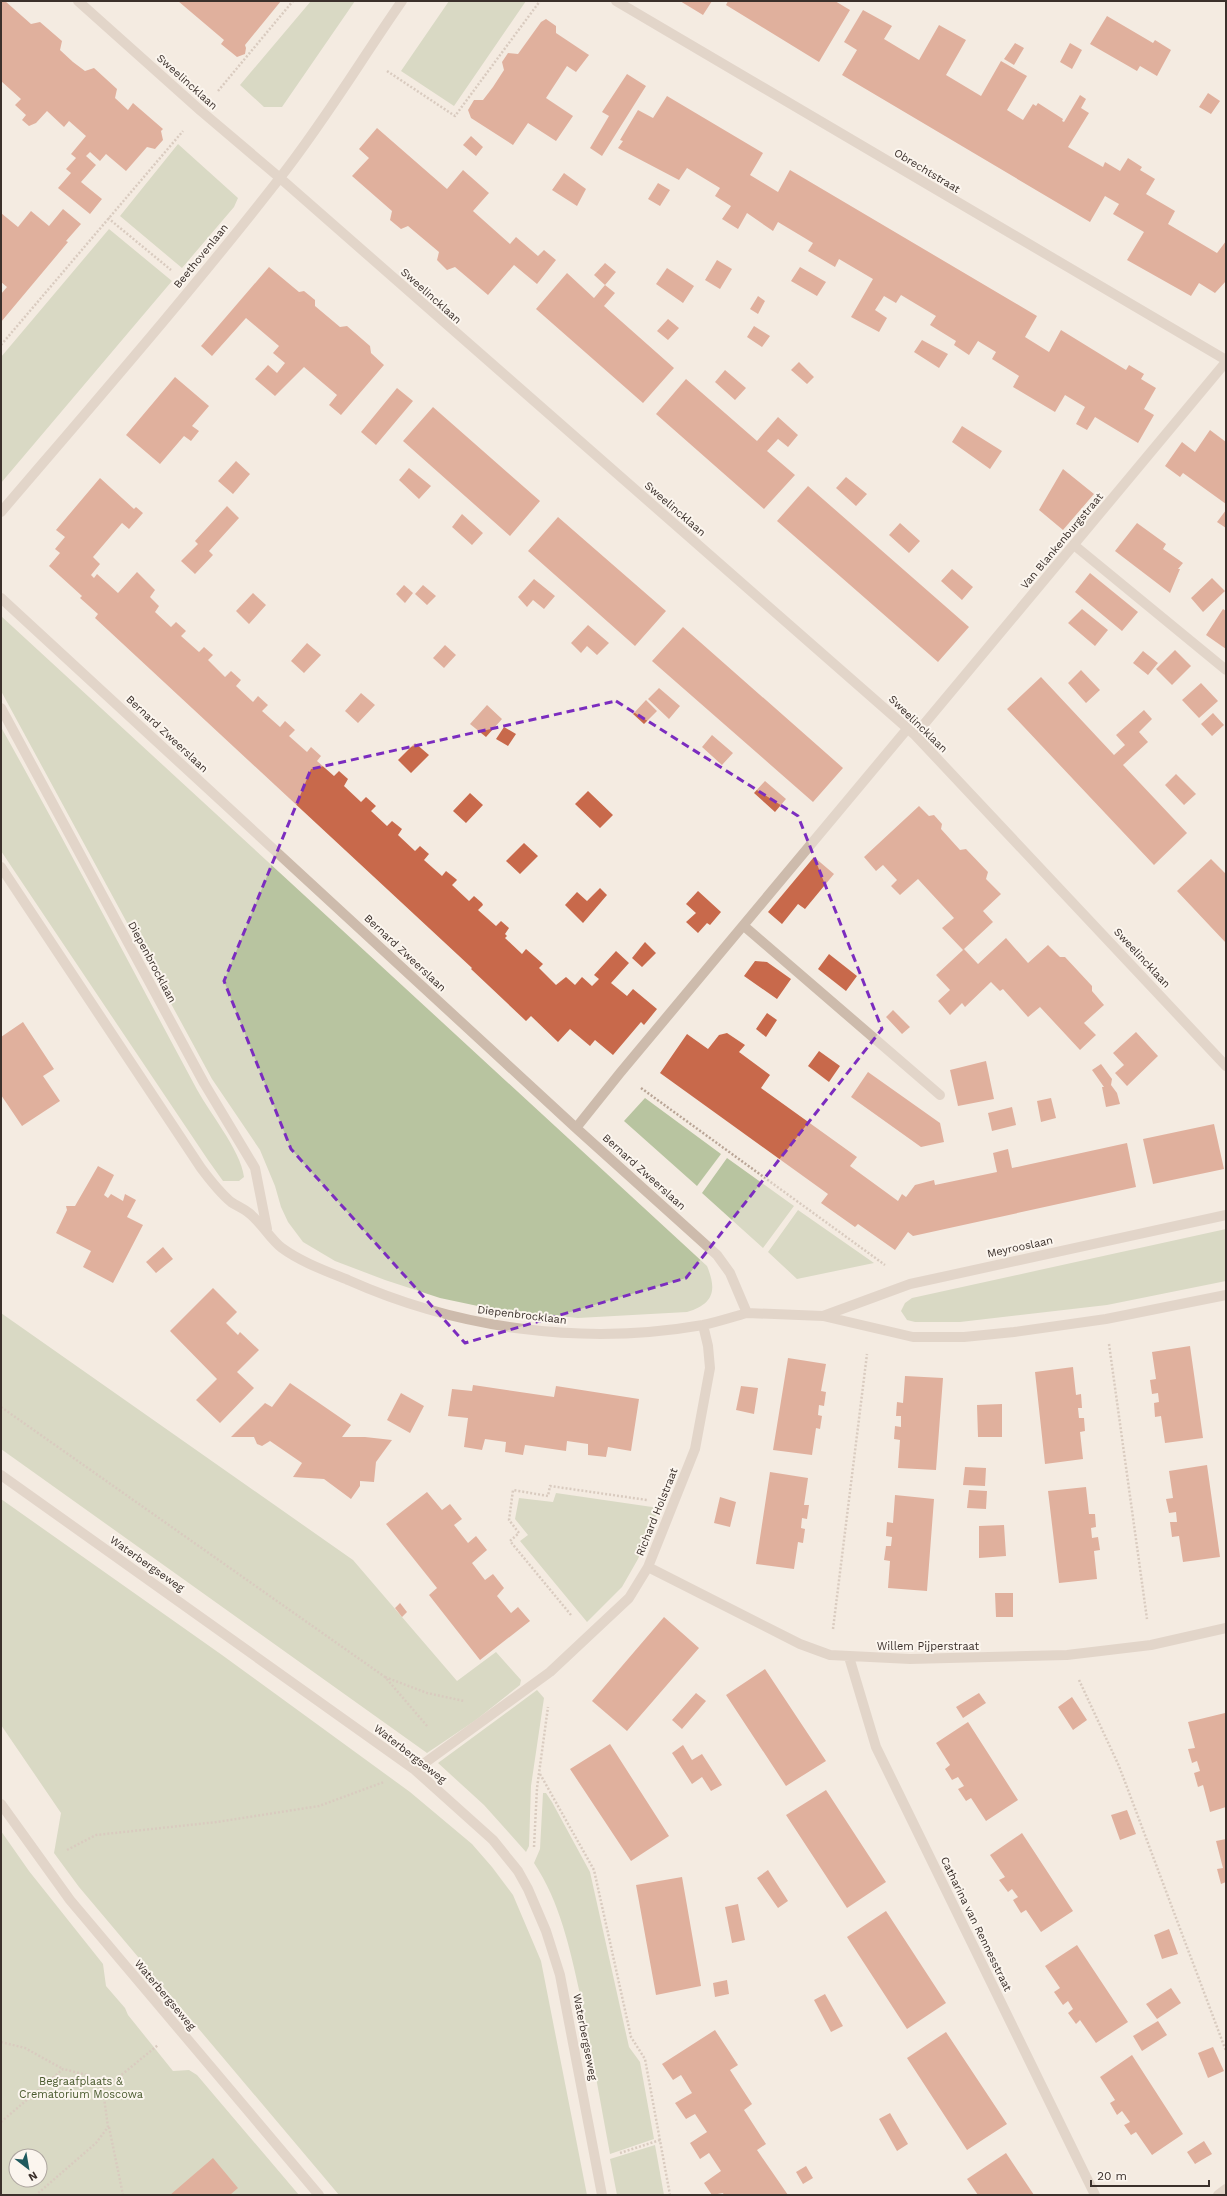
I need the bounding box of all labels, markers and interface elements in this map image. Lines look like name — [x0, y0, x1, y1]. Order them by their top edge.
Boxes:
street label: Sweelincklaan — [154, 51, 220, 113]
street label: Obrechtstraat — [892, 146, 963, 196]
street label: Beethovenlaan — [171, 221, 231, 291]
street label: Sweelincklaan — [398, 265, 464, 327]
street label: Sweelincklaan — [642, 479, 708, 539]
street label: Van Blankenburgstraat — [1018, 490, 1106, 592]
street label: Bernard Zweerslaan — [123, 693, 211, 775]
street label: Sweelincklaan — [886, 693, 950, 755]
street label: Bernard Zweerslaan — [361, 912, 449, 994]
street label: Diepenbrocklaan — [125, 919, 179, 1005]
street label: Sweelincklaan — [1111, 925, 1173, 991]
street label: Bernard Zweerslaan — [600, 1131, 688, 1213]
street label: Meyrooslaan — [986, 1234, 1054, 1260]
street label: Diepenbrocklaan — [477, 1303, 567, 1327]
street label: Richard Holstraat — [633, 1466, 681, 1558]
street label: Waterbergseweg — [107, 1533, 187, 1595]
street label: Willem Pijperstraat — [877, 1640, 980, 1653]
street label: Waterbergseweg — [371, 1722, 449, 1786]
street label: Catharina van Rennesstraat — [938, 1855, 1014, 1994]
street label: Waterbergseweg — [132, 1957, 198, 2033]
street label: Waterbergseweg — [570, 1993, 600, 2082]
park label: Begraafplaats & Crematorium Moscowa — [19, 2075, 143, 2101]
north arrow — [8, 2148, 48, 2188]
scale bar — [1091, 2162, 1209, 2188]
text: N — [26, 2168, 40, 2184]
text: 20 m — [1097, 2169, 1127, 2183]

